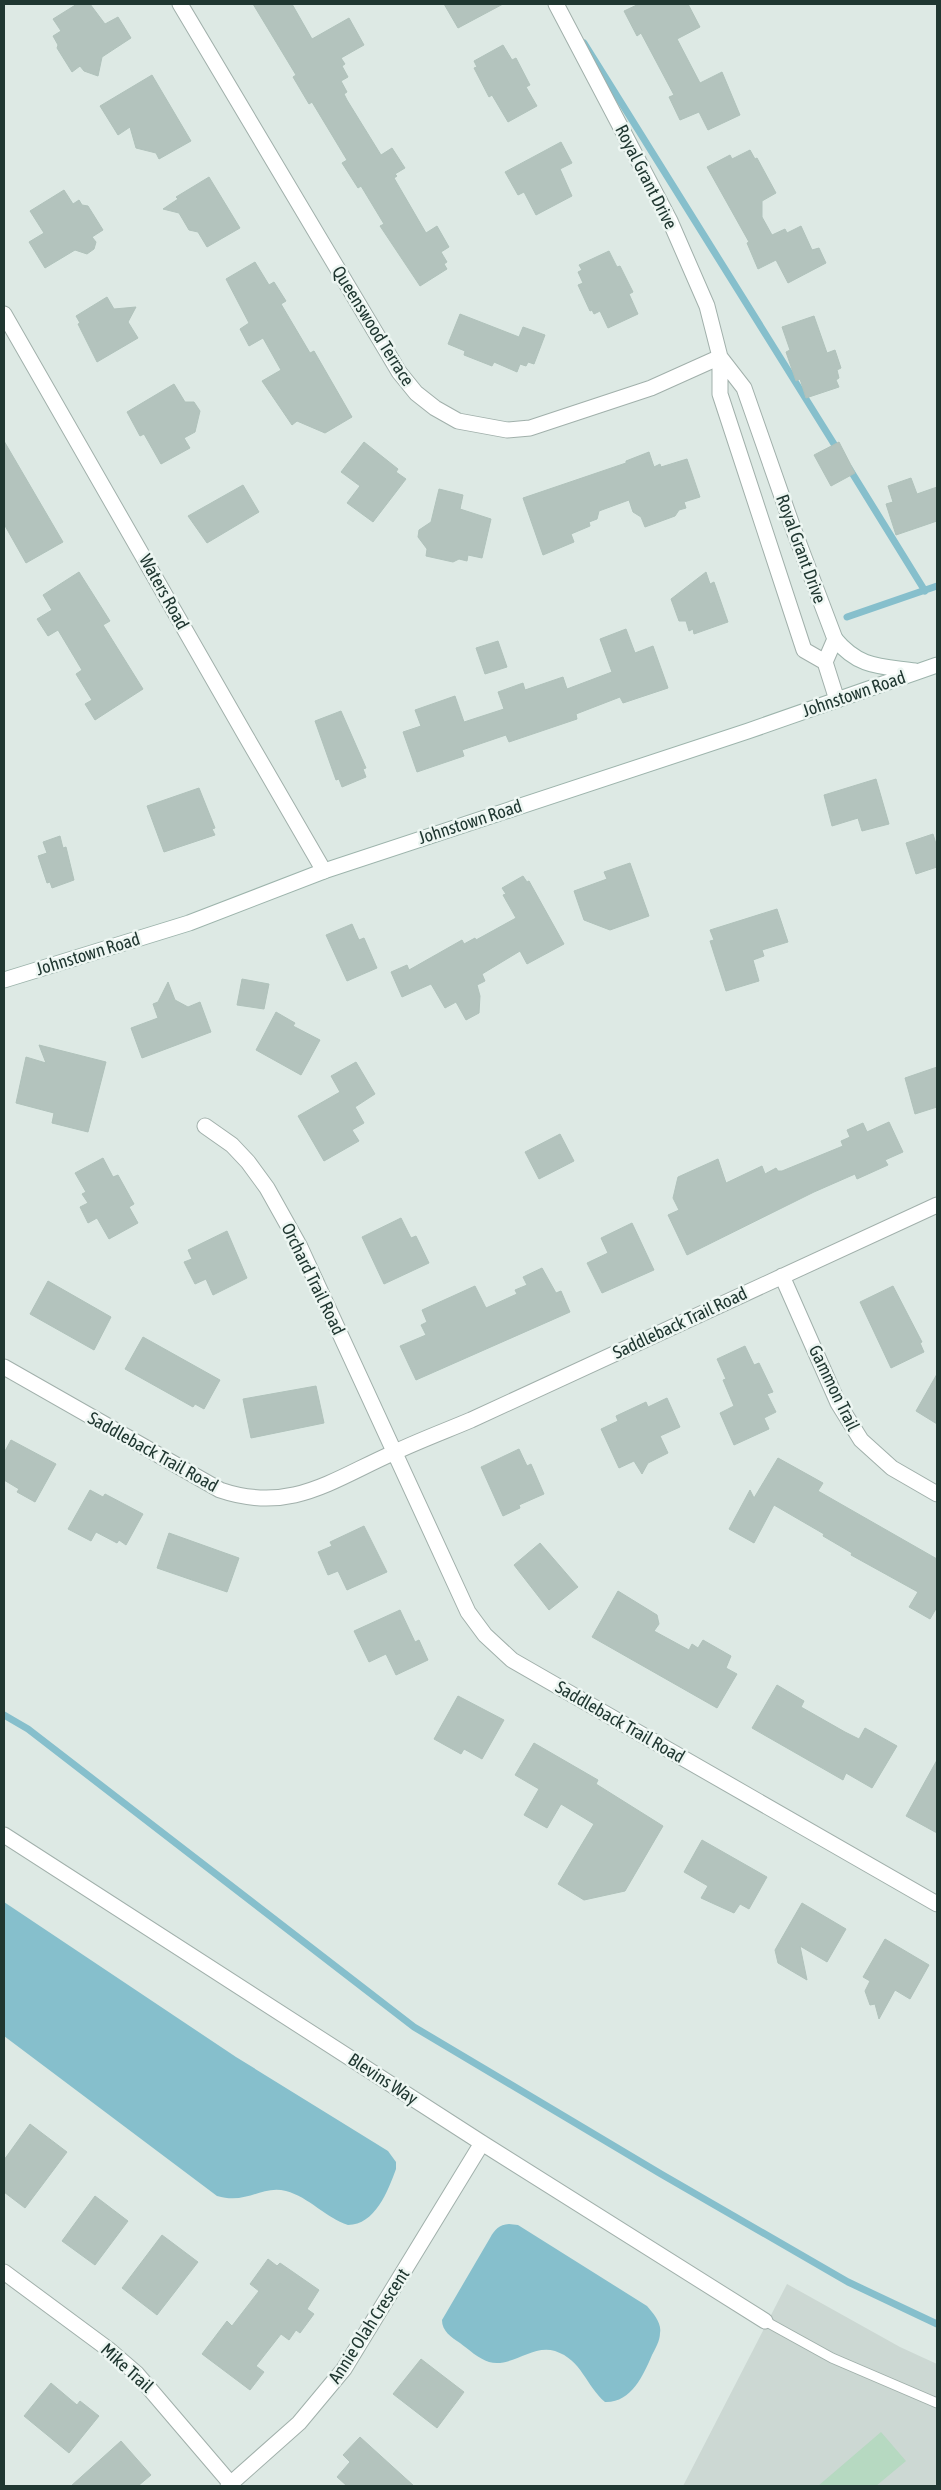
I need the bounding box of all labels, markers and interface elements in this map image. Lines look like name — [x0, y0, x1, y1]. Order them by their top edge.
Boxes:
street label: Royal Grant Drive — [611, 121, 682, 232]
street label: Queenswood Terrace — [328, 262, 419, 390]
street label: Royal Grant Drive — [772, 492, 831, 606]
street label: Waters Road — [135, 551, 194, 633]
street label: Johnstown Road — [800, 666, 908, 721]
street label: Johnstown Road — [415, 795, 524, 848]
street label: Johnstown Road — [33, 928, 142, 979]
street label: Orchard Trail Road — [277, 1219, 350, 1338]
street label: Saddleback Trail Road — [609, 1282, 750, 1363]
street label: Gammon Trail — [805, 1342, 864, 1434]
street label: Saddleback Trail Road — [84, 1407, 222, 1496]
street label: Saddleback Trail Road — [552, 1676, 689, 1767]
street label: Blevins Way — [345, 2048, 422, 2109]
street label: Annie Olah Crescent — [324, 2264, 413, 2387]
street label: Mike Trail — [97, 2339, 158, 2397]

